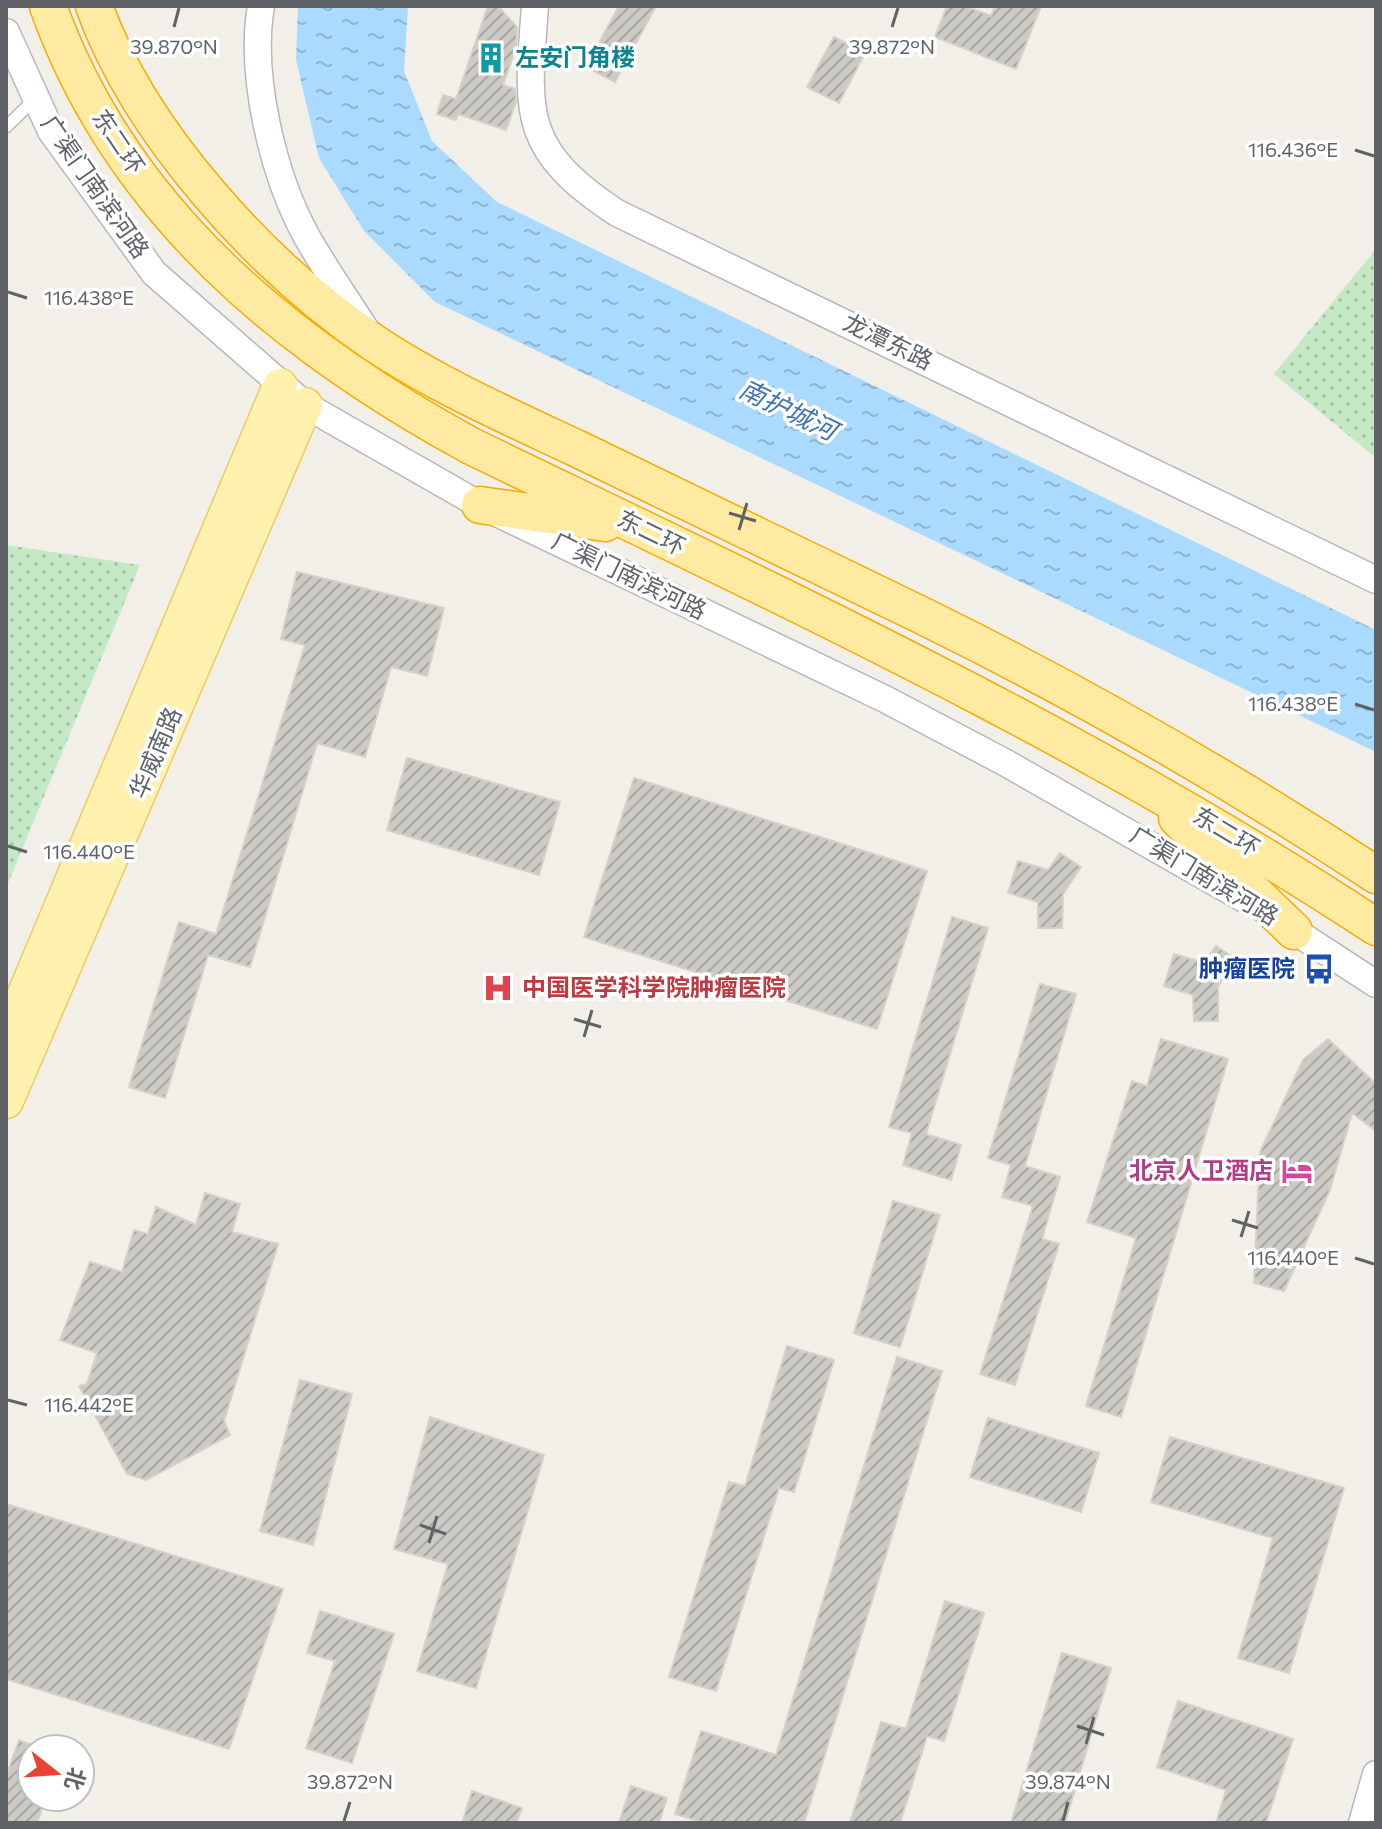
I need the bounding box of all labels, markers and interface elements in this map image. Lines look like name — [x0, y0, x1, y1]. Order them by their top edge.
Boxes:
text: 39.870°N — [130, 34, 218, 58]
text: 39.872°N — [849, 34, 935, 58]
building icon: 左安门角楼 — [474, 41, 508, 75]
place label: 左安门角楼 — [515, 42, 635, 71]
street label: 东二环 — [87, 103, 151, 179]
street label: 广渠门南滨河路 — [36, 109, 156, 263]
text: 116.436°E — [1248, 137, 1338, 161]
text: 116.438°E — [44, 285, 134, 309]
street label: 龙潭东路 — [839, 307, 938, 375]
water label: 南护城河 — [735, 372, 847, 448]
street label: 东二环 — [613, 503, 690, 560]
street label: 广渠门南滨河路 — [548, 525, 712, 625]
text: 116.438°E — [1248, 691, 1338, 715]
street label: 华威南路 — [123, 703, 187, 802]
street label: 东二环 — [1188, 800, 1265, 862]
street label: 广渠门南滨河路 — [1125, 819, 1284, 930]
text: 116.440°E — [43, 839, 135, 863]
bus stop icon: 肿瘤医院 — [1302, 952, 1336, 986]
place label: 肿瘤医院 — [1199, 953, 1295, 982]
hospital icon: 中国医学科学院肿瘤医院 — [481, 971, 515, 1005]
place label: 中国医学科学院肿瘤医院 — [522, 972, 786, 1001]
hotel icon: 北京人卫酒店 — [1280, 1154, 1314, 1188]
place label: 北京人卫酒店 — [1129, 1155, 1273, 1184]
text: 116.440°E — [1247, 1245, 1339, 1269]
text: 116.442°E — [44, 1392, 134, 1416]
north arrow — [16, 1733, 96, 1813]
text: 北 — [59, 1765, 92, 1793]
text: 39.872°N — [307, 1769, 393, 1793]
text: 39.874°N — [1025, 1769, 1111, 1793]

